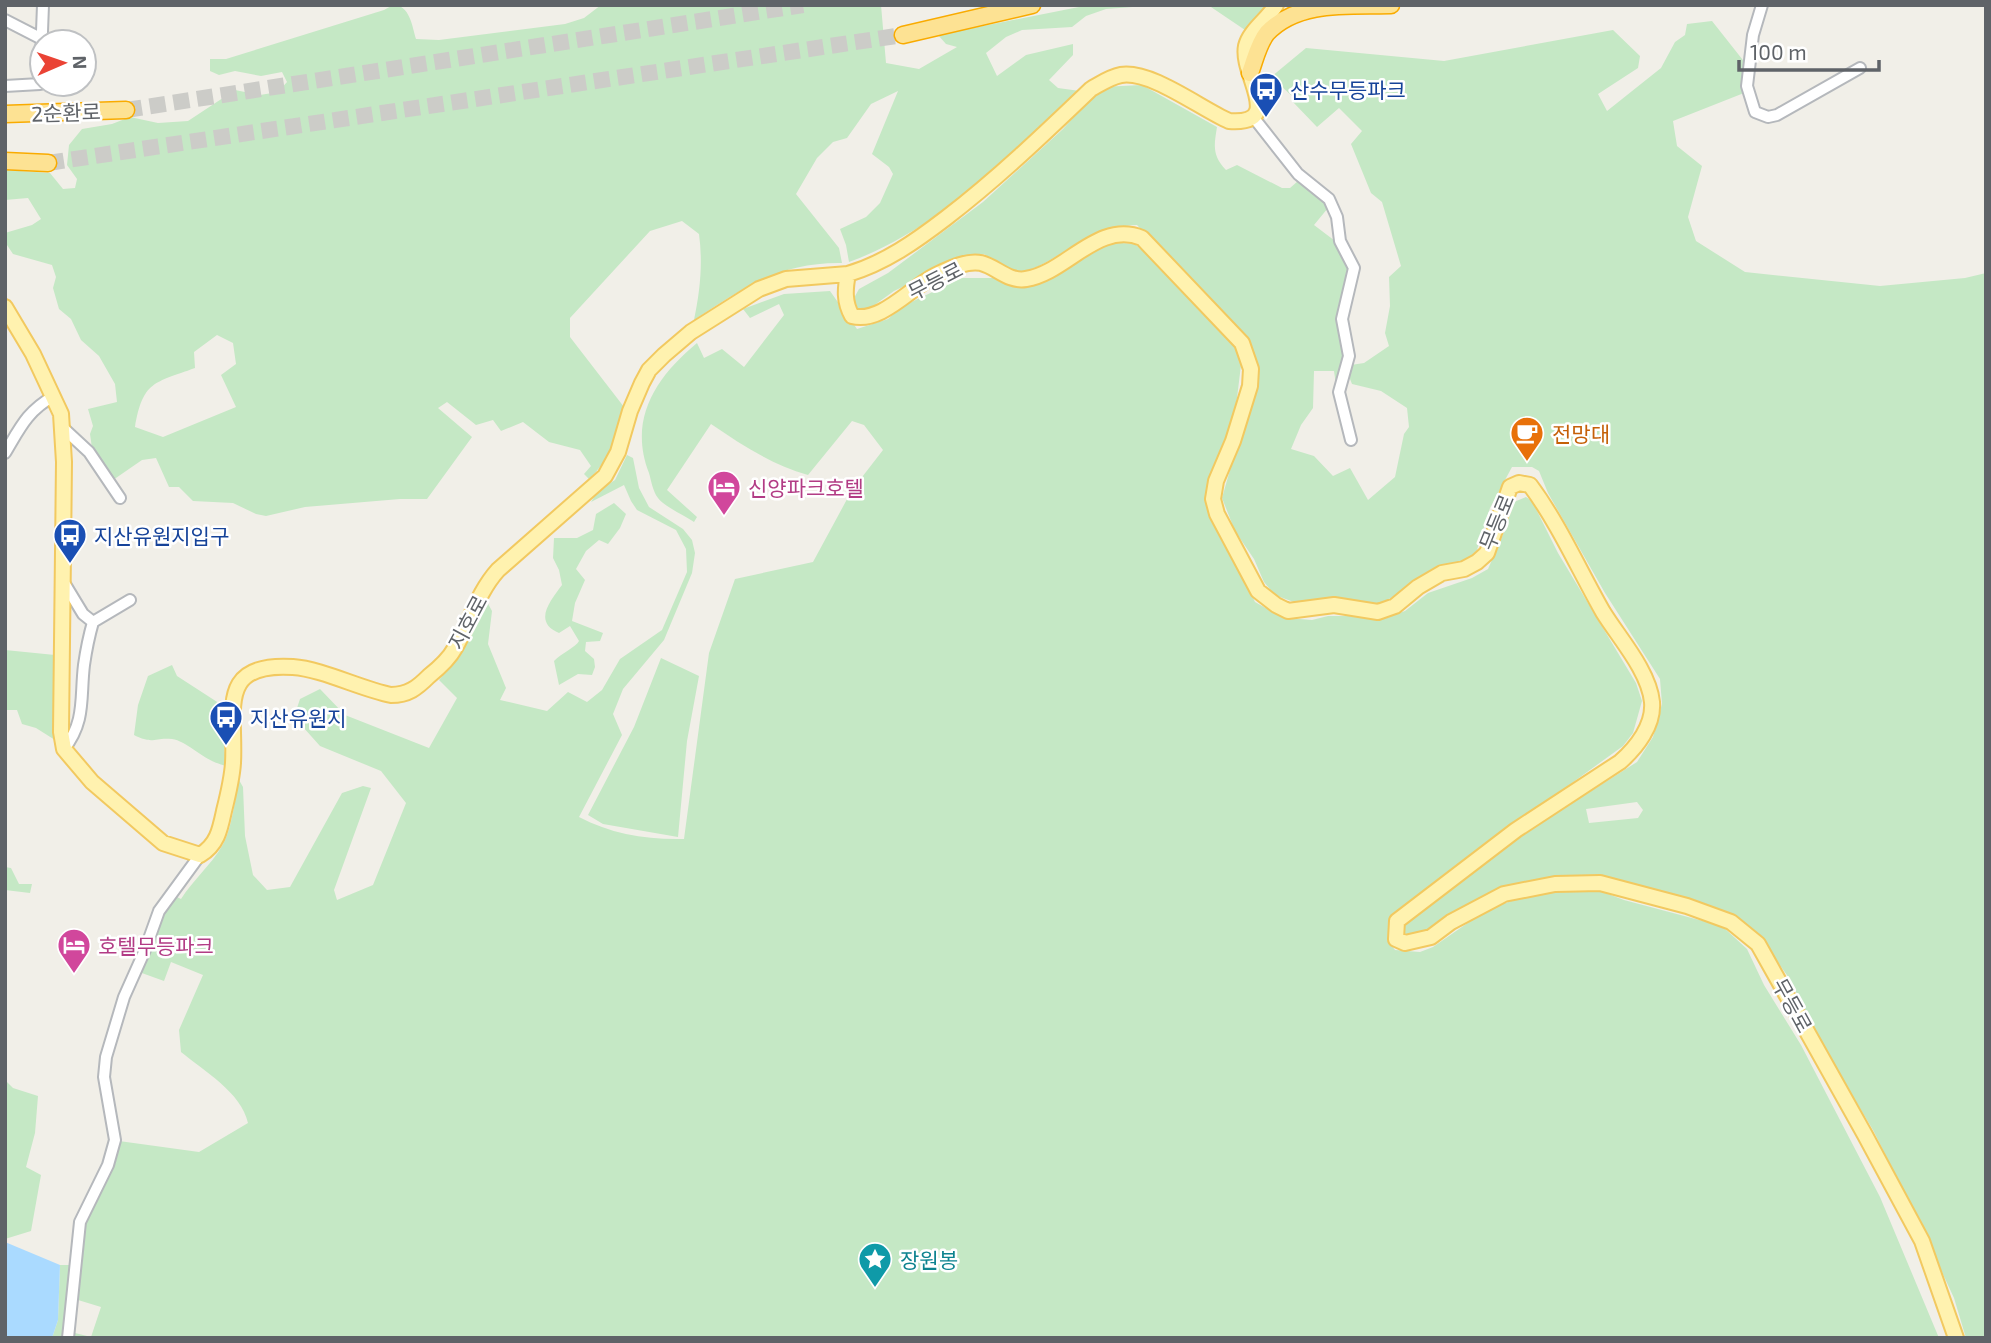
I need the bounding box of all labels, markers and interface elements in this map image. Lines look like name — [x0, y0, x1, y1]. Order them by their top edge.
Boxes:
north arrow — [28, 28, 98, 98]
scale bar — [1739, 28, 1879, 72]
text: 100 m — [1750, 39, 1807, 64]
text: N — [69, 55, 92, 70]
bus stop icon: 산수무등파크 — [1247, 70, 1285, 119]
place label: 산수무등파크 — [1290, 77, 1406, 102]
street label: 2순환로 — [31, 98, 101, 126]
street label: 무등로 — [903, 256, 967, 304]
cafe icon: 전망대 — [1508, 414, 1546, 463]
place label: 전망대 — [1552, 421, 1610, 446]
hotel icon: 신양파크호텔 — [705, 468, 743, 517]
place label: 신양파크호텔 — [748, 475, 864, 500]
street label: 무등로 — [1474, 490, 1518, 554]
bus stop icon: 지산유원지입구 — [51, 516, 89, 565]
place label: 지산유원지입구 — [94, 523, 229, 548]
street label: 지호로 — [442, 591, 492, 653]
bus stop icon: 지산유원지 — [207, 698, 245, 747]
place label: 지산유원지 — [250, 705, 347, 730]
hotel icon: 호텔무등파크 — [55, 926, 93, 975]
place label: 호텔무등파크 — [98, 933, 214, 958]
street label: 무등로 — [1768, 974, 1818, 1036]
place icon: 장원봉 — [856, 1240, 894, 1289]
place label: 장원봉 — [900, 1247, 958, 1272]

